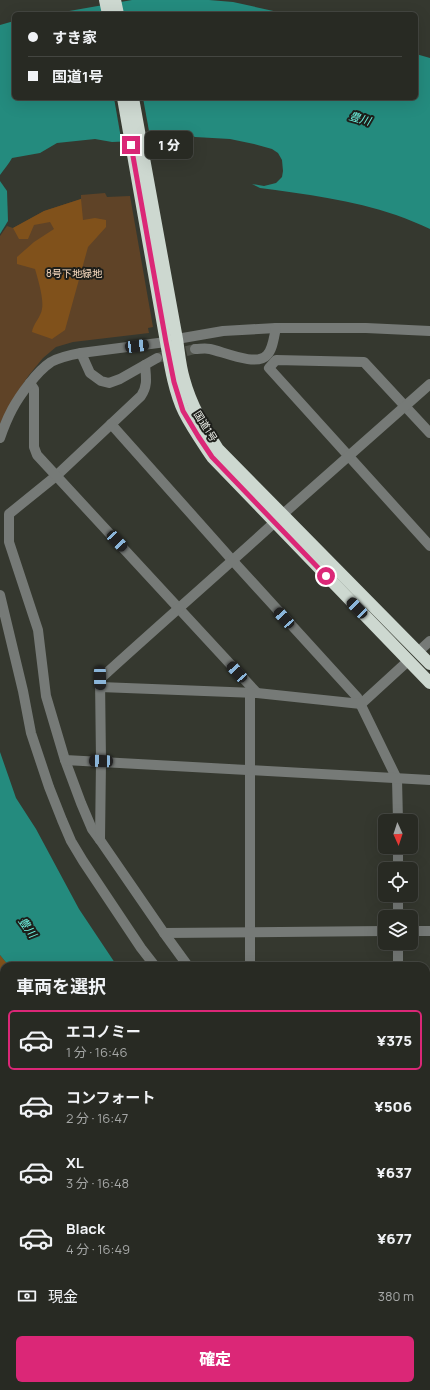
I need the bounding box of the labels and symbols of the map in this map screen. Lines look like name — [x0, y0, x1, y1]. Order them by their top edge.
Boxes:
water label: 豊川 — [347, 108, 374, 129]
callout: 1 分 — [145, 131, 193, 159]
route end — [122, 136, 140, 154]
park label: 8号下地緑地 — [46, 266, 103, 280]
car — [124, 339, 150, 353]
street label: 国道1号 — [191, 408, 221, 444]
car — [104, 528, 130, 554]
route start — [317, 567, 335, 585]
car — [344, 595, 370, 621]
car — [272, 605, 296, 631]
car — [225, 659, 249, 685]
car — [94, 666, 106, 690]
car — [89, 755, 113, 767]
north arrow — [378, 814, 418, 854]
water label: 豊川 — [15, 914, 41, 941]

